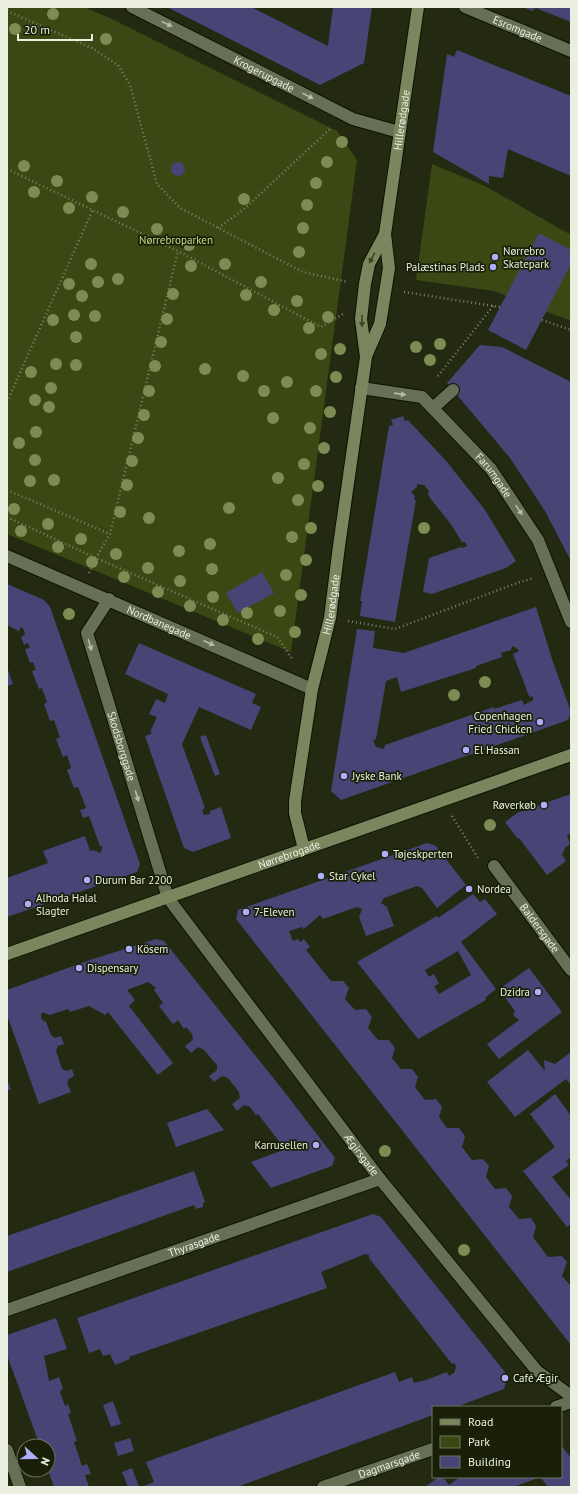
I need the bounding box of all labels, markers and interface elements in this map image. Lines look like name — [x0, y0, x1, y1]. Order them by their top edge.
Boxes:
street label: Esromgade — [491, 12, 545, 45]
scale bar — [18, 16, 92, 42]
one-way arrow — [161, 21, 173, 28]
text: 20 m — [24, 22, 50, 37]
street label: Krogerupgade — [231, 53, 297, 95]
street label: Hillerødgade — [390, 89, 413, 151]
one-way arrow — [302, 93, 314, 99]
park label: Nørrebroparken — [139, 233, 213, 247]
place label: Nørrebro Skatepark — [503, 244, 550, 271]
one-way arrow — [369, 252, 376, 264]
marker: Nørrebro Skatepark — [490, 252, 500, 262]
place label: Palæstinas Plads — [406, 260, 485, 274]
marker: Palæstinas Plads — [488, 262, 498, 272]
one-way arrow — [359, 315, 365, 328]
one-way arrow — [394, 391, 406, 397]
street label: Farumgade — [472, 450, 515, 501]
one-way arrow — [515, 505, 523, 516]
street label: Hillerødgade — [319, 573, 342, 636]
street label: Nordbanegade — [125, 602, 194, 643]
one-way arrow — [87, 639, 93, 651]
one-way arrow — [203, 641, 215, 647]
place label: Copenhagen Fried Chicken — [468, 709, 532, 736]
street label: Skodsborggade — [104, 710, 139, 783]
marker: Copenhagen Fried Chicken — [535, 717, 545, 727]
place label: El Hassan — [474, 743, 520, 757]
marker: El Hassan — [461, 745, 471, 755]
place label: Jyske Bank — [351, 769, 403, 783]
marker: Jyske Bank — [339, 771, 349, 781]
one-way arrow — [134, 790, 140, 802]
place label: Røverkøb — [493, 798, 536, 812]
marker: Røverkøb — [539, 800, 549, 810]
street label: Nørrebrogade — [256, 837, 322, 872]
place label: Tøjeskperten — [393, 847, 453, 861]
marker: Tøjeskperten — [380, 849, 390, 859]
place label: Star Cykel — [329, 869, 376, 883]
marker: Star Cykel — [316, 871, 326, 881]
place label: Durum Bar 2200 — [95, 873, 172, 887]
marker: Durum Bar 2200 — [82, 875, 92, 885]
place label: Nordea — [477, 882, 511, 896]
marker: Nordea — [464, 884, 474, 894]
place label: Alhoda Halal Slagter — [36, 891, 97, 918]
marker: Alhoda Halal Slagter — [23, 899, 33, 909]
street label: Baldersgade — [517, 900, 563, 956]
place label: 7-Eleven — [254, 905, 295, 919]
marker: 7-Eleven — [241, 907, 251, 917]
place label: Kösem — [137, 942, 168, 956]
marker: Kösem — [124, 944, 134, 954]
place label: Dispensary — [87, 961, 139, 975]
marker: Dispensary — [74, 963, 84, 973]
place label: Dzidra — [500, 985, 530, 999]
marker: Dzidra — [533, 987, 543, 997]
street label: Ægirsgade — [340, 1130, 382, 1179]
place label: Karrusellen — [254, 1138, 308, 1152]
marker: Karrusellen — [311, 1140, 321, 1150]
street label: Thyrasgade — [166, 1229, 222, 1260]
place label: Café Ægir — [513, 1371, 558, 1385]
marker: Café Ægir — [500, 1373, 510, 1383]
legend — [432, 1406, 562, 1478]
text: Road — [468, 1414, 493, 1429]
text: Park — [468, 1434, 490, 1449]
north arrow — [16, 1438, 56, 1478]
street label: Dagmarsgade — [356, 1447, 422, 1481]
text: Building — [468, 1454, 511, 1469]
text: N — [38, 1456, 53, 1467]

